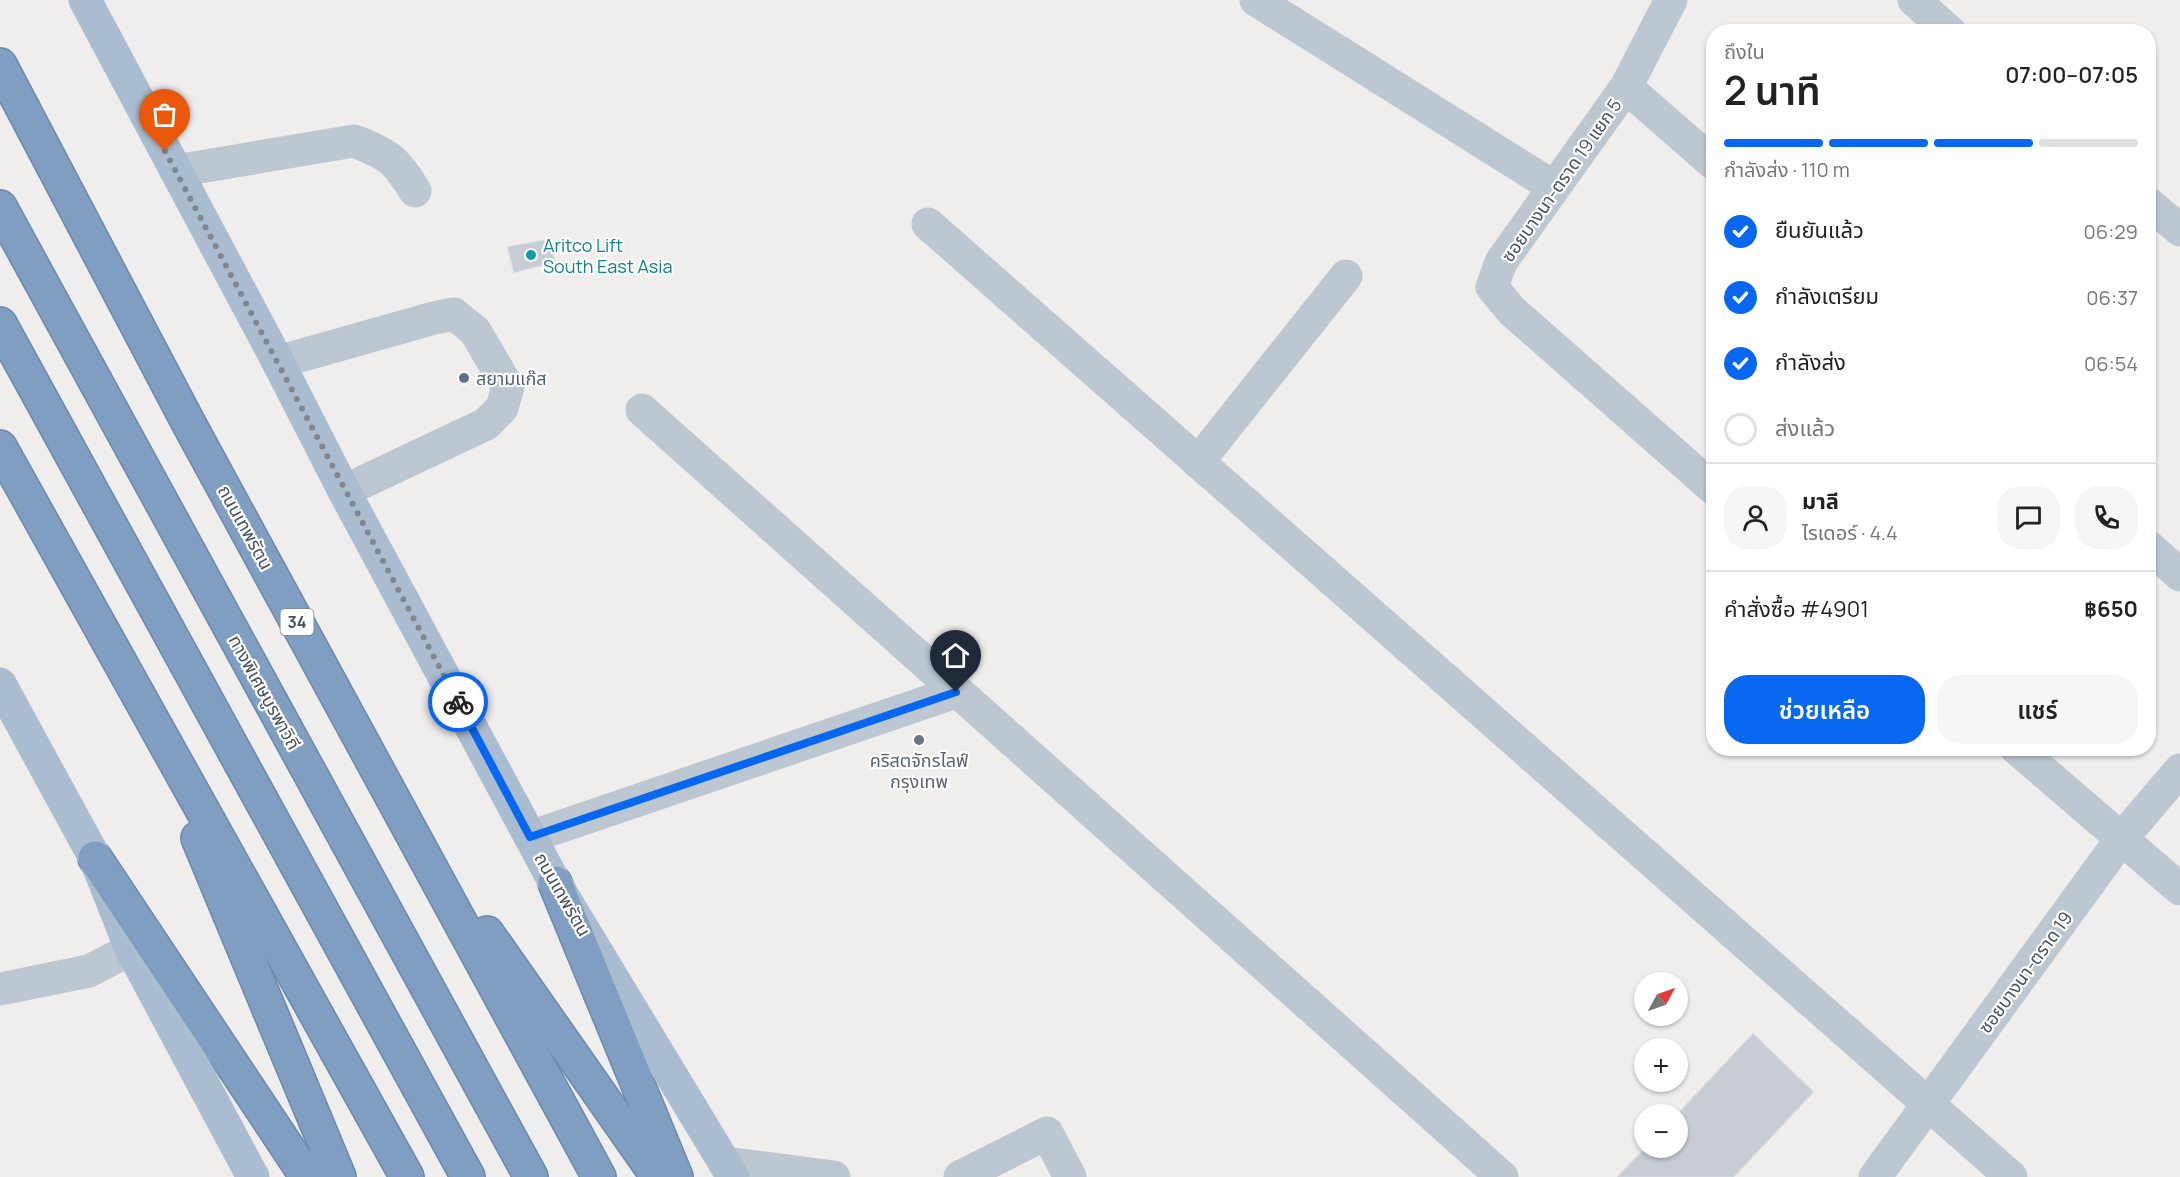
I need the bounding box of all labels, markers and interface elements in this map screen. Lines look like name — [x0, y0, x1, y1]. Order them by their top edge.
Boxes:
text: ถึงใน — [1724, 38, 1765, 65]
text: 07:00–07:05 — [2005, 60, 2138, 90]
text: 2 นาที — [1724, 63, 1821, 117]
pin — [139, 89, 190, 151]
street label: ซอยบางนา-ตราด 19 แยก 5 — [1496, 94, 1626, 266]
icon: bag — [148, 98, 181, 131]
text: กำลังส่ง · 110 m — [1724, 156, 1850, 183]
icon: check — [1724, 215, 1757, 248]
text: ยืนยันแล้ว — [1775, 215, 1864, 245]
text: 06:29 — [2084, 218, 2138, 245]
place label: Aritco Lift South East Asia — [543, 233, 673, 278]
marker: Aritco Lift South East Asia — [524, 248, 538, 262]
icon: check — [1724, 281, 1757, 314]
text: กำลังเตรียม — [1775, 281, 1879, 311]
text: 06:37 — [2086, 284, 2138, 311]
icon: check — [1724, 347, 1757, 380]
text: กำลังส่ง — [1775, 347, 1846, 377]
text: 06:54 — [2084, 350, 2138, 377]
place label: สยามแก๊ส — [476, 366, 547, 390]
marker: สยามแก๊ส — [457, 371, 471, 385]
text: ส่งแล้ว — [1775, 413, 1835, 443]
street label: ถนนเทพรัตน — [213, 481, 279, 573]
button: person — [1724, 486, 1787, 549]
text: มาลี — [1802, 486, 1839, 516]
button: chat — [1997, 486, 2060, 549]
button: phone — [2075, 486, 2138, 549]
text: ไรเดอร์ · 4.4 — [1802, 519, 1898, 546]
text: คำสั่งซื้อ #4901 — [1724, 594, 1869, 624]
text: ฿650 — [2084, 594, 2138, 624]
road number: 34 — [280, 609, 314, 635]
street label: ทางพิเศษบูรพาวิถี — [223, 630, 306, 754]
pin — [930, 630, 981, 692]
icon: home — [939, 639, 972, 672]
courier — [428, 672, 488, 732]
button: ช่วยเหลือ — [1724, 675, 1925, 744]
button: แชร์ — [1937, 675, 2138, 744]
icon: bike — [442, 686, 475, 719]
marker: คริสตจักรไลฟ์ กรุงเทพ — [912, 733, 926, 747]
place label: คริสตจักรไลฟ์ กรุงเทพ — [870, 748, 968, 793]
street label: ถนนเทพรัตน — [529, 848, 597, 940]
street label: ซอยบางนา-ตราด 19 — [1973, 906, 2077, 1038]
north arrow — [1634, 972, 1688, 1026]
map controls — [1634, 972, 1688, 1158]
button: + — [1634, 1038, 1688, 1092]
button: − — [1634, 1104, 1688, 1158]

